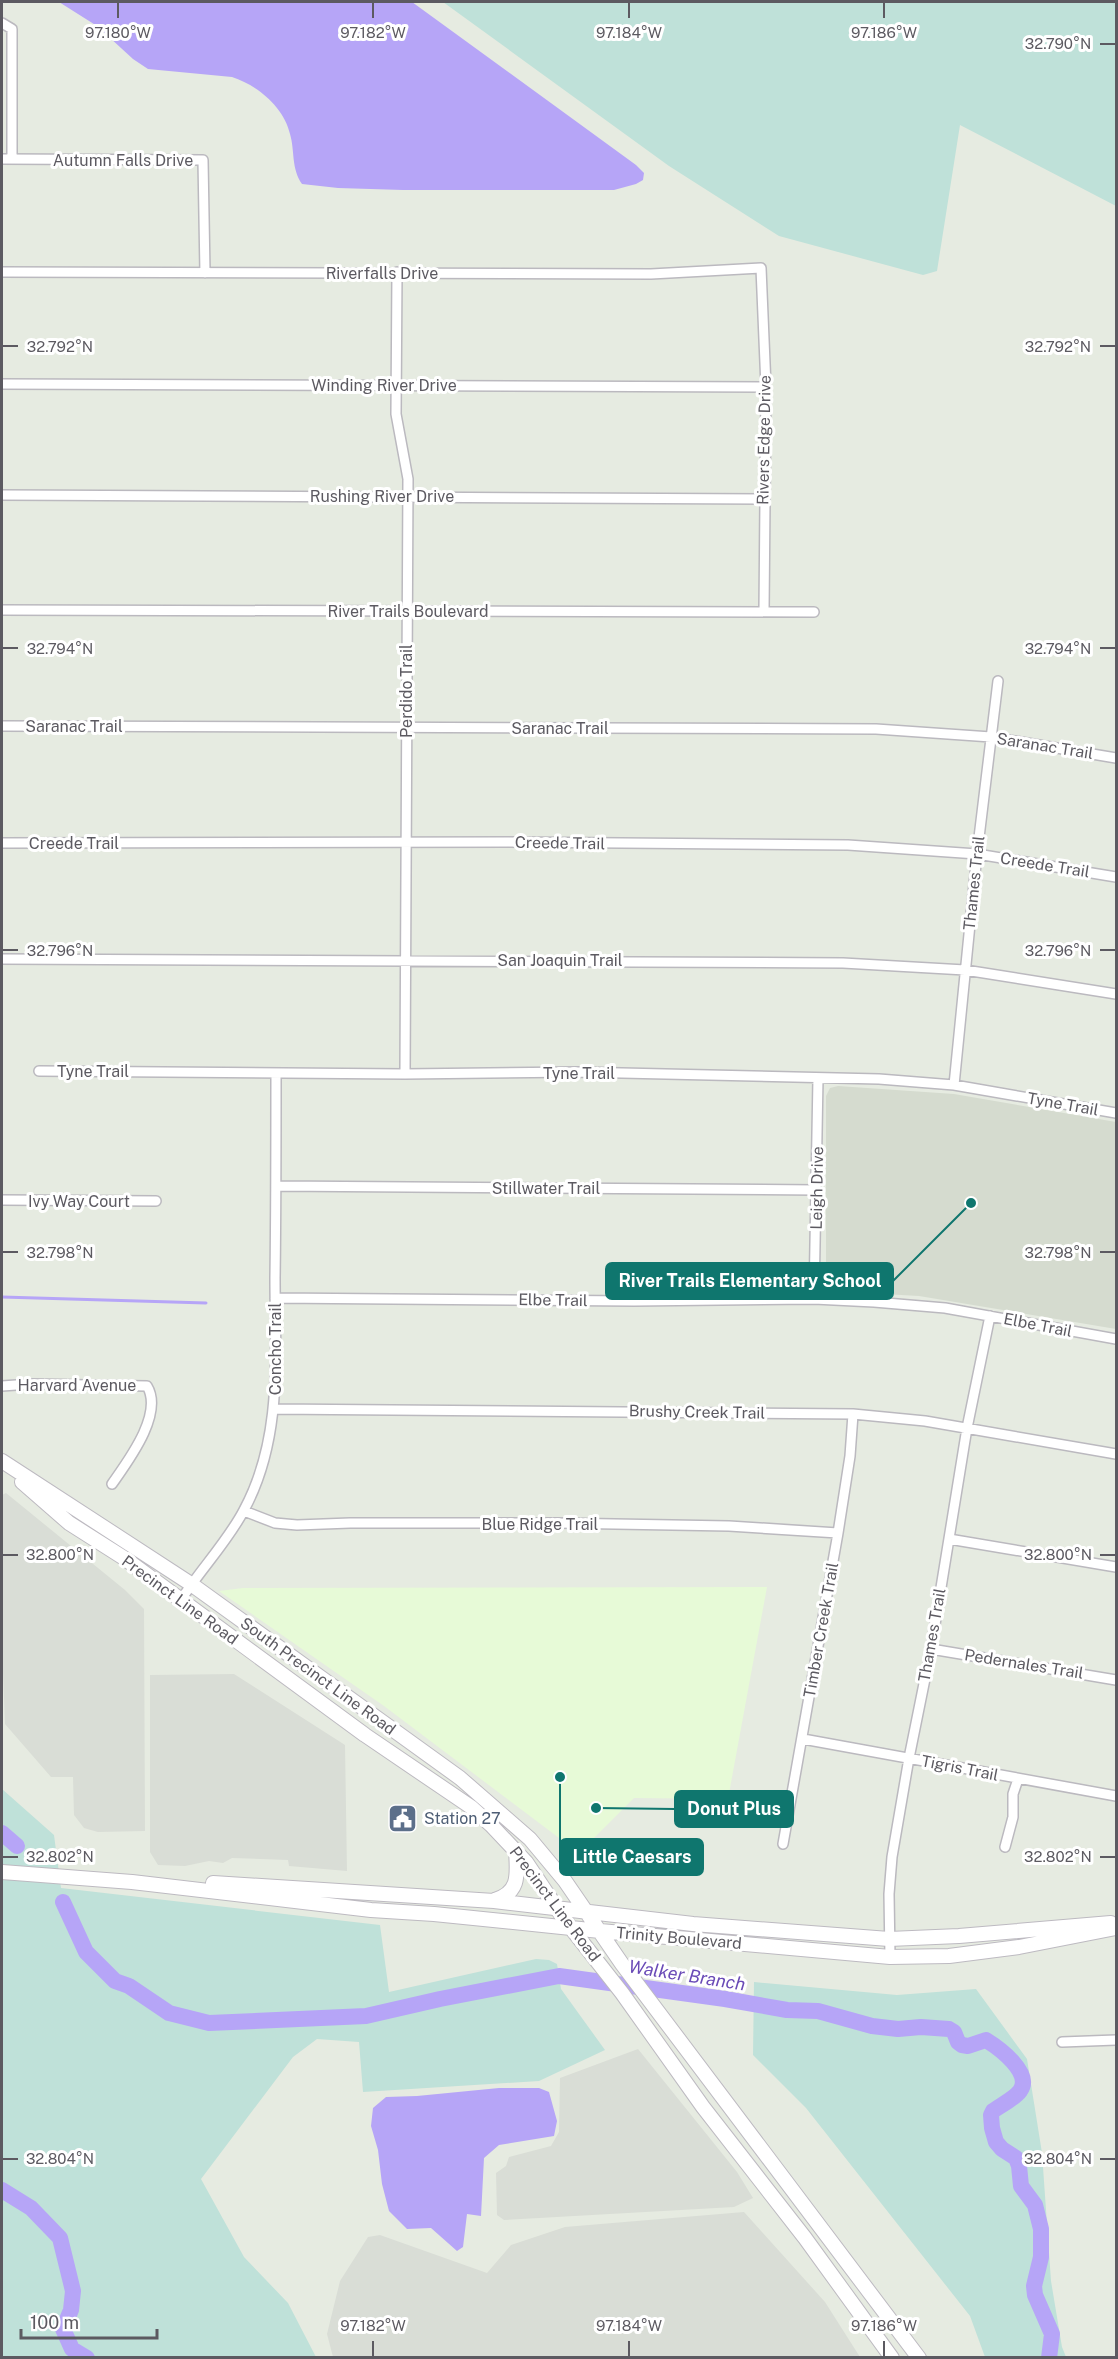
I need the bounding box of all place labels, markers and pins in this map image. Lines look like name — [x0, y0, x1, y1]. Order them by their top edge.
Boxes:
callout: River Trails Elementary School — [606, 1263, 893, 1299]
callout: Donut Plus — [675, 1791, 793, 1827]
public building icon: Station 27 — [387, 1802, 419, 1834]
place label: Station 27 — [424, 1809, 501, 1828]
callout: Little Caesars — [560, 1839, 703, 1875]

